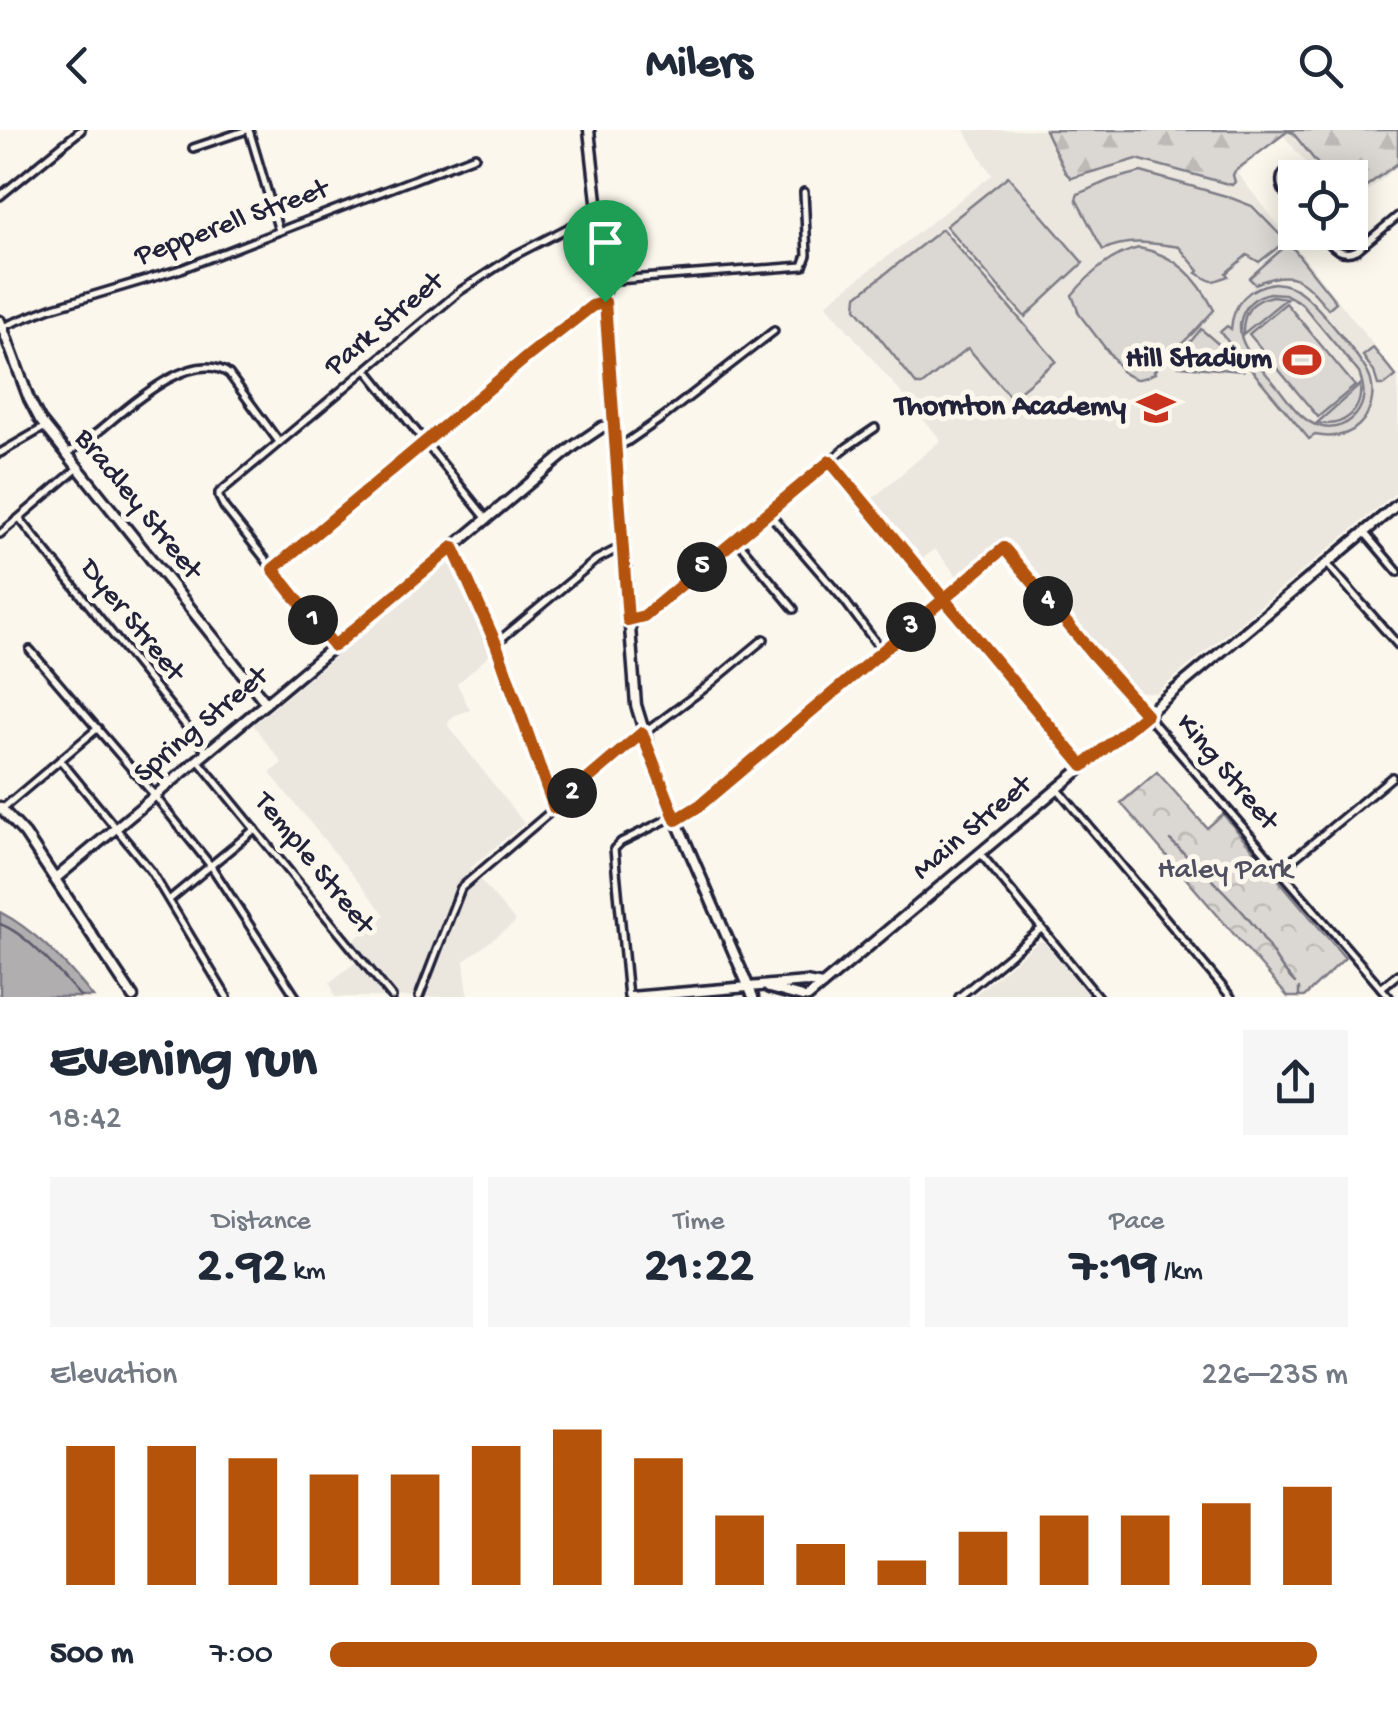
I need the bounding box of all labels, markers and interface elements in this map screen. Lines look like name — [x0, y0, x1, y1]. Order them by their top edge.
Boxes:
icon: back — [50, 38, 105, 93]
icon: search — [1293, 38, 1348, 93]
text: Milers — [646, 39, 752, 92]
map controls — [1278, 160, 1368, 250]
button: locate — [1278, 160, 1368, 250]
street label: Pepperell Street — [129, 172, 336, 276]
pin — [563, 200, 648, 303]
icon: arrive — [578, 215, 633, 270]
street label: Park Street — [318, 263, 454, 385]
sports icon: Hill Stadium — [1281, 339, 1323, 381]
place label: Hill Stadium — [1126, 343, 1273, 378]
school or university icon: Thornton Academy — [1135, 387, 1177, 429]
place label: Thornton Academy — [893, 391, 1126, 426]
street label: Bradley Street — [65, 422, 210, 590]
pin: 5 — [677, 542, 727, 592]
text: 5 — [695, 550, 709, 583]
street label: Dyer Street — [70, 551, 193, 691]
pin: 4 — [1023, 576, 1073, 626]
text: 4 — [1041, 584, 1055, 617]
pin: 1 — [288, 595, 338, 645]
pin: 3 — [886, 602, 936, 652]
text: 1 — [307, 603, 319, 636]
text: 3 — [904, 610, 918, 643]
street label: Spring Street — [128, 658, 278, 792]
street label: King Street — [1167, 708, 1287, 841]
street label: Main Street — [906, 767, 1042, 889]
pin: 2 — [547, 768, 597, 818]
text: 2 — [565, 776, 579, 809]
street label: Temple Street — [244, 784, 383, 944]
park label: Haley Park — [1158, 854, 1295, 889]
button: share — [1243, 1030, 1348, 1135]
text: Evening run — [50, 1031, 317, 1095]
text: 18:42 — [50, 1101, 121, 1139]
text: Distance — [212, 1206, 311, 1239]
text: Time — [673, 1206, 725, 1239]
text: Pace — [1109, 1206, 1164, 1239]
text: 2.92 — [197, 1239, 287, 1298]
text: 21:22 — [644, 1239, 754, 1298]
text: 7:19 — [1070, 1239, 1157, 1298]
text: km — [287, 1256, 326, 1289]
text: /km — [1157, 1256, 1203, 1289]
text: Elevation — [50, 1357, 177, 1395]
text: 226–235 m — [1201, 1357, 1348, 1395]
text: 500 m — [50, 1636, 133, 1674]
text: 7:00 — [210, 1636, 273, 1674]

